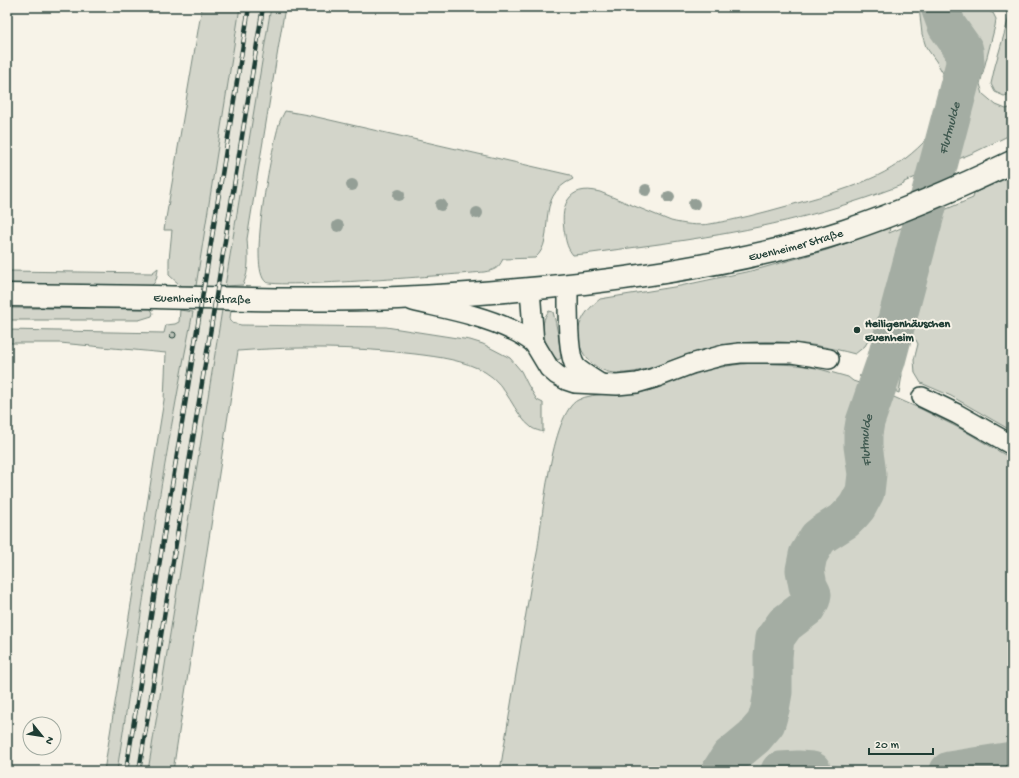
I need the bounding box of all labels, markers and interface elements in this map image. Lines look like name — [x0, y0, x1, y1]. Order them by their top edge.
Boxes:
water label: Flutmulde — [936, 99, 965, 156]
street label: Euenheimer Straße — [748, 227, 846, 265]
street label: Euenheimer Straße — [153, 292, 251, 308]
place label: Heiligenhäuschen Euenheim — [864, 318, 950, 346]
marker: Heiligenhäuschen Euenheim — [852, 325, 862, 335]
water label: Flutmulde — [858, 411, 878, 467]
north arrow — [22, 716, 62, 756]
scale bar — [869, 730, 933, 756]
text: N — [42, 734, 56, 746]
text: 20 m — [875, 739, 900, 753]

